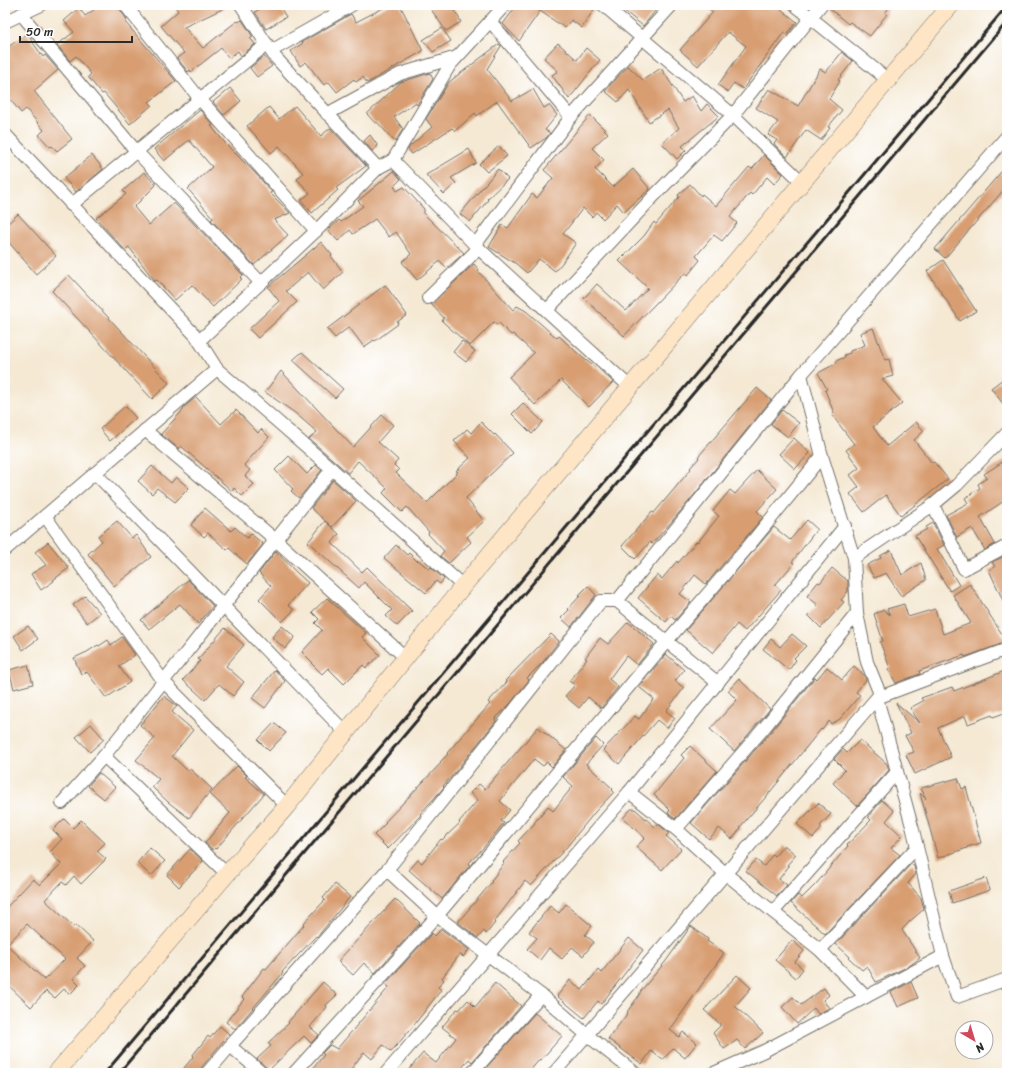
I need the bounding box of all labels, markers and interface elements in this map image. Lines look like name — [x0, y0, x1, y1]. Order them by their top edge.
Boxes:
scale bar — [20, 18, 132, 44]
text: 50 m — [26, 21, 53, 43]
north arrow — [954, 1020, 994, 1060]
text: N — [971, 1037, 989, 1058]

